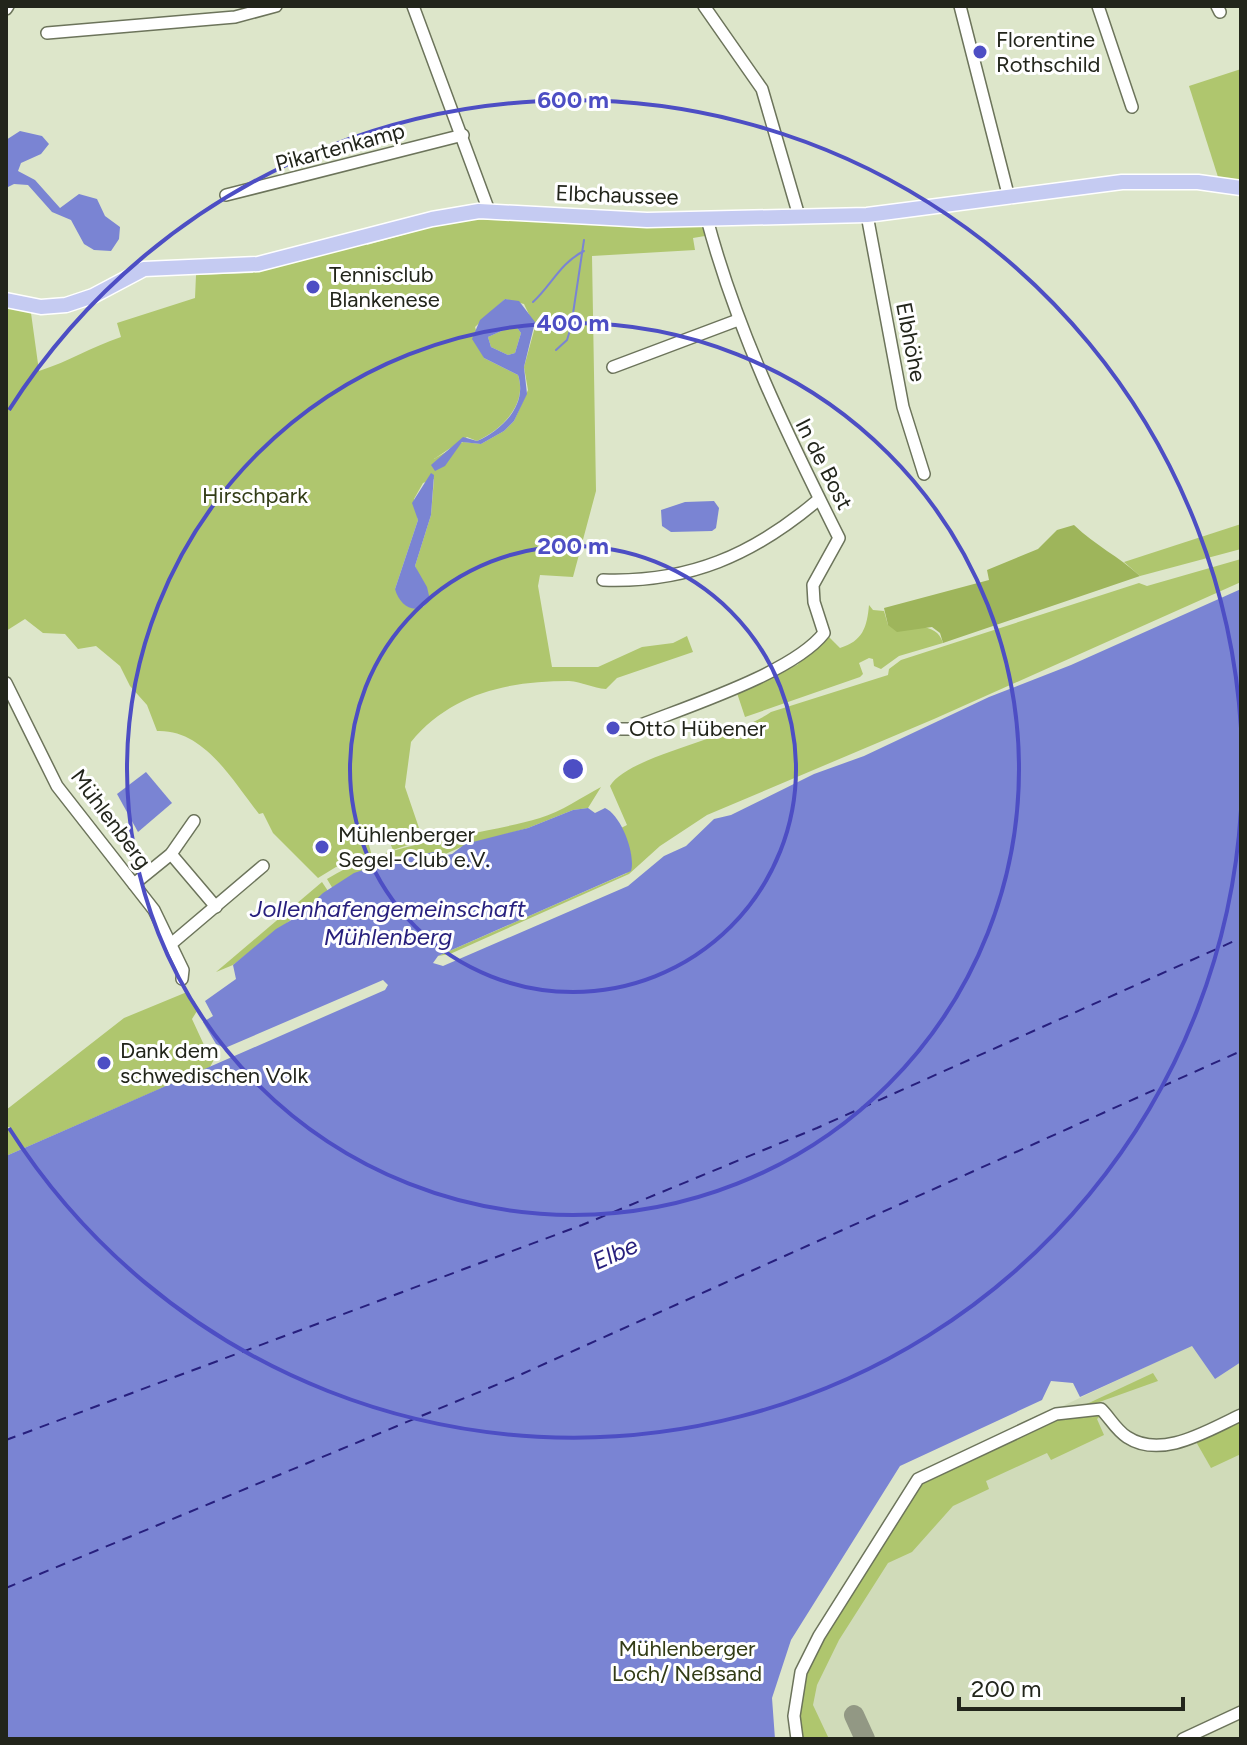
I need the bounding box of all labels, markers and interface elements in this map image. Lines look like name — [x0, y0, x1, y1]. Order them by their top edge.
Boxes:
place label: Florentine Rothschild — [996, 26, 1100, 78]
marker: Florentine Rothschild — [971, 43, 989, 61]
text: 600 m — [537, 85, 609, 114]
street label: Pikartenkamp — [272, 117, 408, 177]
street label: Elbchaussee — [555, 179, 679, 211]
place label: Tennisclub Blankenese — [329, 261, 440, 313]
marker: Tennisclub Blankenese — [304, 278, 322, 296]
street label: Elbhöhe — [890, 300, 932, 384]
text: 400 m — [537, 308, 609, 337]
street label: In de Bost — [790, 414, 858, 514]
park label: Hirschpark — [202, 482, 308, 509]
text: 200 m — [537, 531, 609, 560]
place label: Otto Hübener — [629, 715, 767, 742]
marker: Otto Hübener — [604, 719, 622, 737]
centre of rings — [559, 755, 587, 783]
street label: Mühlenberg — [65, 764, 157, 874]
place label: Mühlenberger Segel-Club e.V. — [338, 821, 490, 873]
marker: Mühlenberger Segel-Club e.V. — [313, 838, 331, 856]
water label: Jollenhafengemeinschaft Mühlenberg — [249, 894, 527, 951]
place label: Dank dem schwedischen Volk — [120, 1037, 308, 1089]
marker: Dank dem schwedischen Volk — [95, 1054, 113, 1072]
water label: Elbe — [588, 1230, 642, 1276]
park label: Mühlenberger Loch/ Neßsand — [612, 1635, 762, 1687]
scale bar — [959, 1661, 1183, 1711]
text: 200 m — [971, 1674, 1042, 1703]

